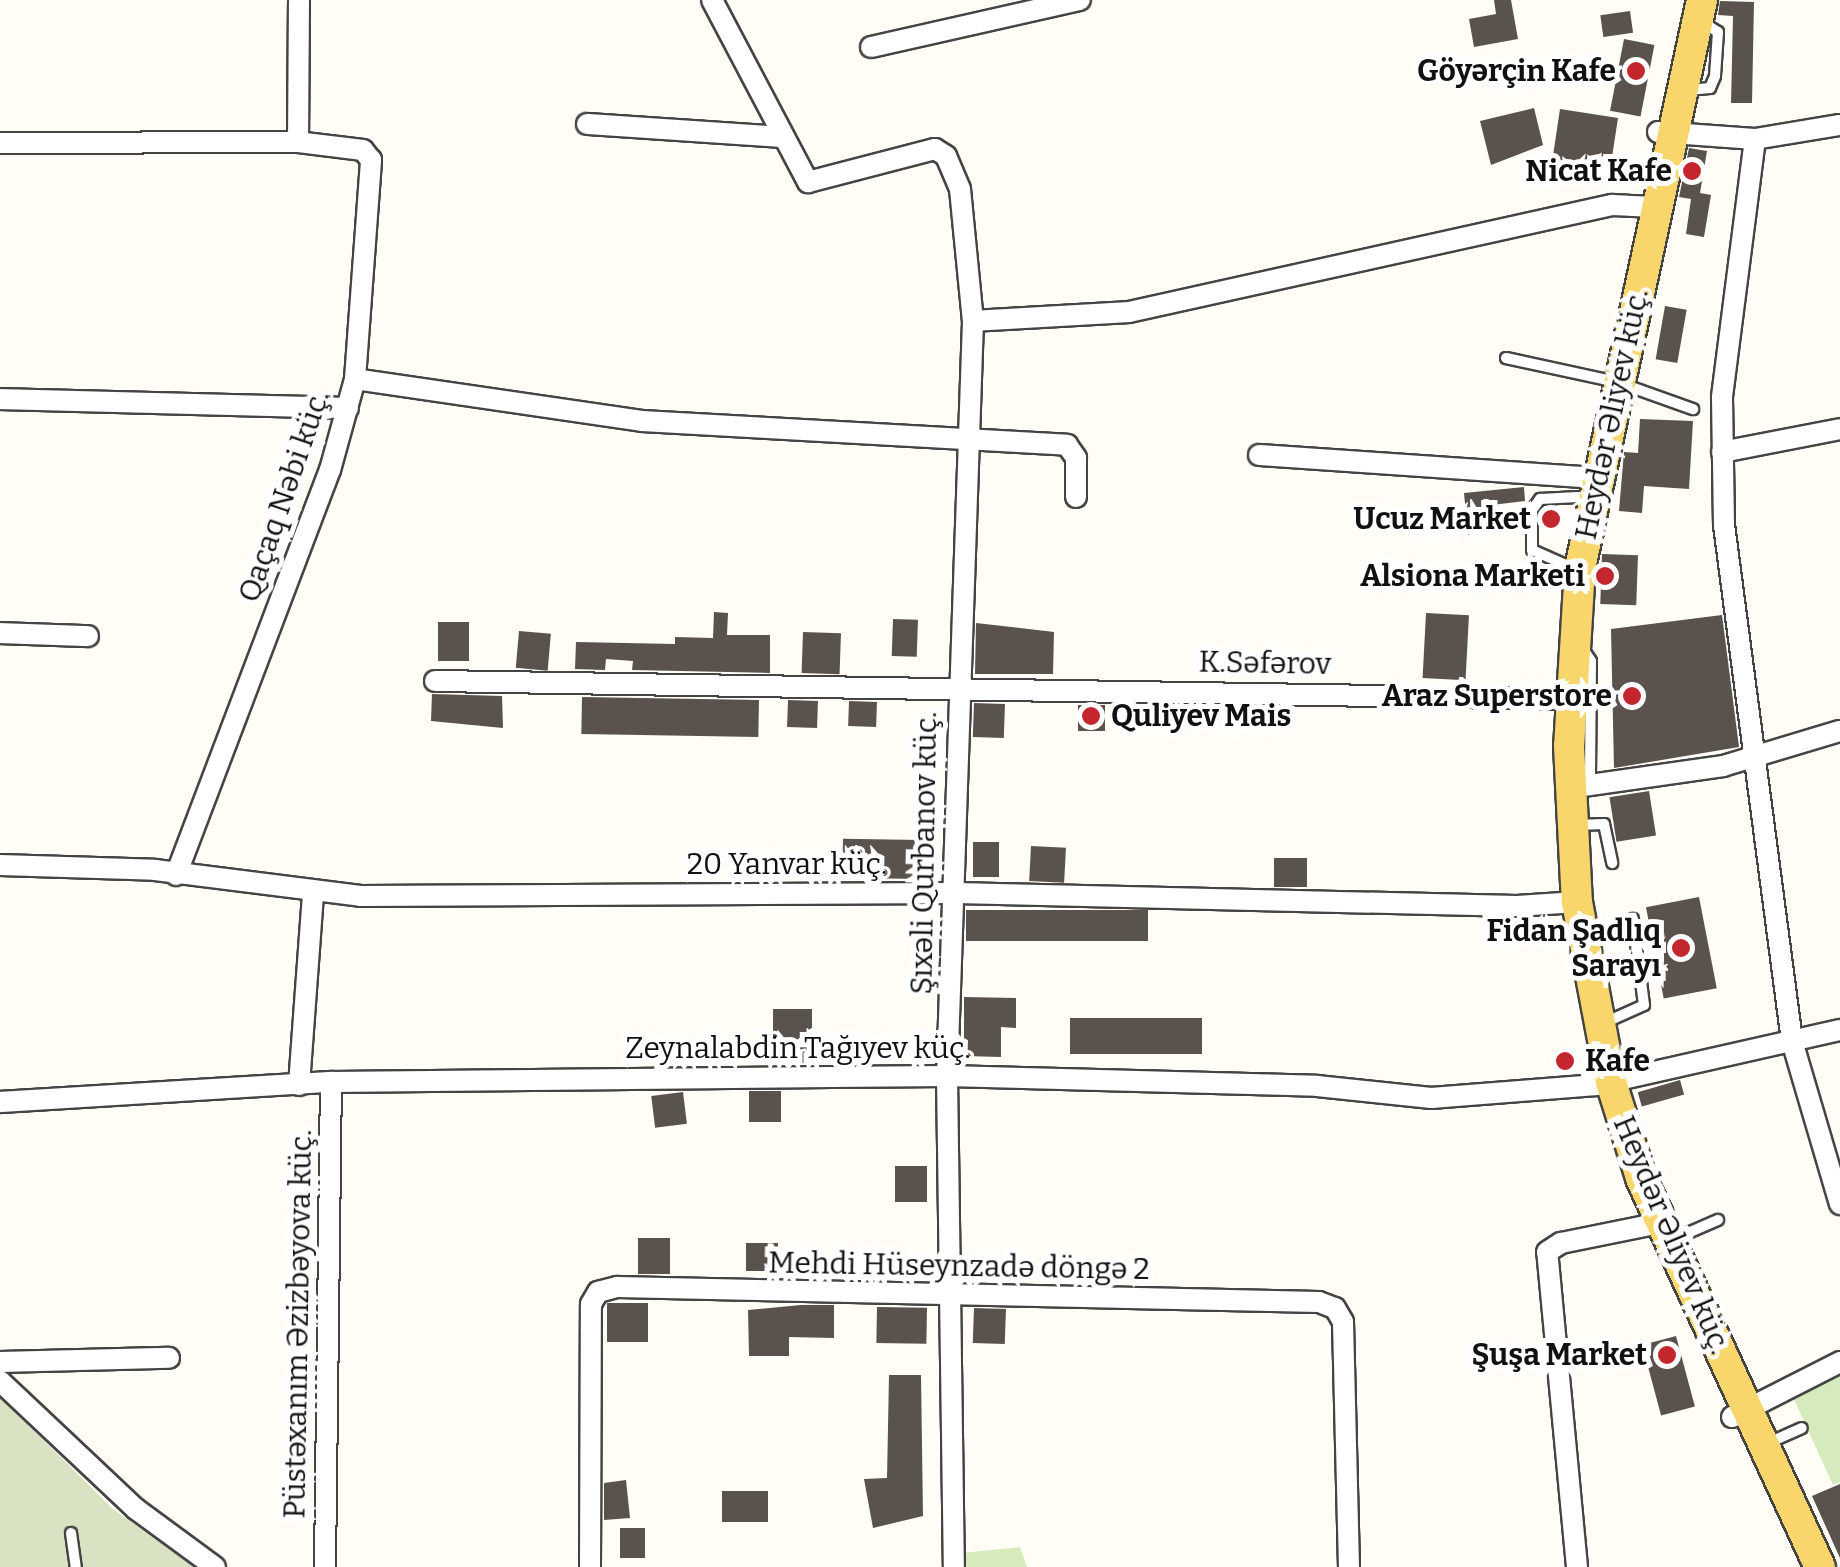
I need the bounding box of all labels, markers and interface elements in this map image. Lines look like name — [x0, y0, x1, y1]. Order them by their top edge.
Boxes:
place label: Göyərçin Kafe — [1417, 53, 1616, 89]
marker: Göyərçin Kafe — [1625, 60, 1647, 82]
place label: Nicat Kafe — [1525, 153, 1672, 189]
marker: Nicat Kafe — [1681, 160, 1703, 182]
street label: Heydər Əliyev küç. — [1568, 285, 1656, 543]
street label: Qaçaq Nəbi küç. — [231, 385, 337, 607]
place label: Ucuz Market — [1353, 501, 1531, 537]
marker: Ucuz Market — [1540, 508, 1562, 530]
place label: Alsiona Marketi — [1360, 558, 1585, 594]
marker: Alsiona Marketi — [1594, 565, 1616, 587]
street label: K.Səfərov — [1198, 644, 1332, 682]
place label: Araz Superstore — [1382, 678, 1612, 714]
marker: Araz Superstore — [1621, 685, 1643, 707]
place label: Quliyev Mais — [1111, 698, 1291, 734]
marker: Quliyev Mais — [1080, 705, 1102, 727]
street label: Şıxəli Qurbanov küç. — [904, 711, 944, 995]
street label: 20 Yanvar küç. — [687, 846, 887, 882]
place label: Fidan Şadlıq Sarayı — [1486, 913, 1661, 984]
marker: Fidan Şadlıq Sarayı — [1670, 937, 1692, 959]
street label: Zeynalabdin Tağıyev küç. — [625, 1030, 971, 1066]
place label: Kafe — [1585, 1043, 1650, 1079]
marker: Kafe — [1554, 1050, 1576, 1072]
street label: Heydər Əliyev küç. — [1606, 1110, 1738, 1360]
street label: Püstəxanım Əzizbəyova küç. — [277, 1129, 319, 1519]
street label: Mehdi Hüseynzadə döngə 2 — [768, 1245, 1150, 1287]
place label: Şuşa Market — [1472, 1337, 1647, 1373]
marker: Şuşa Market — [1656, 1344, 1678, 1366]

